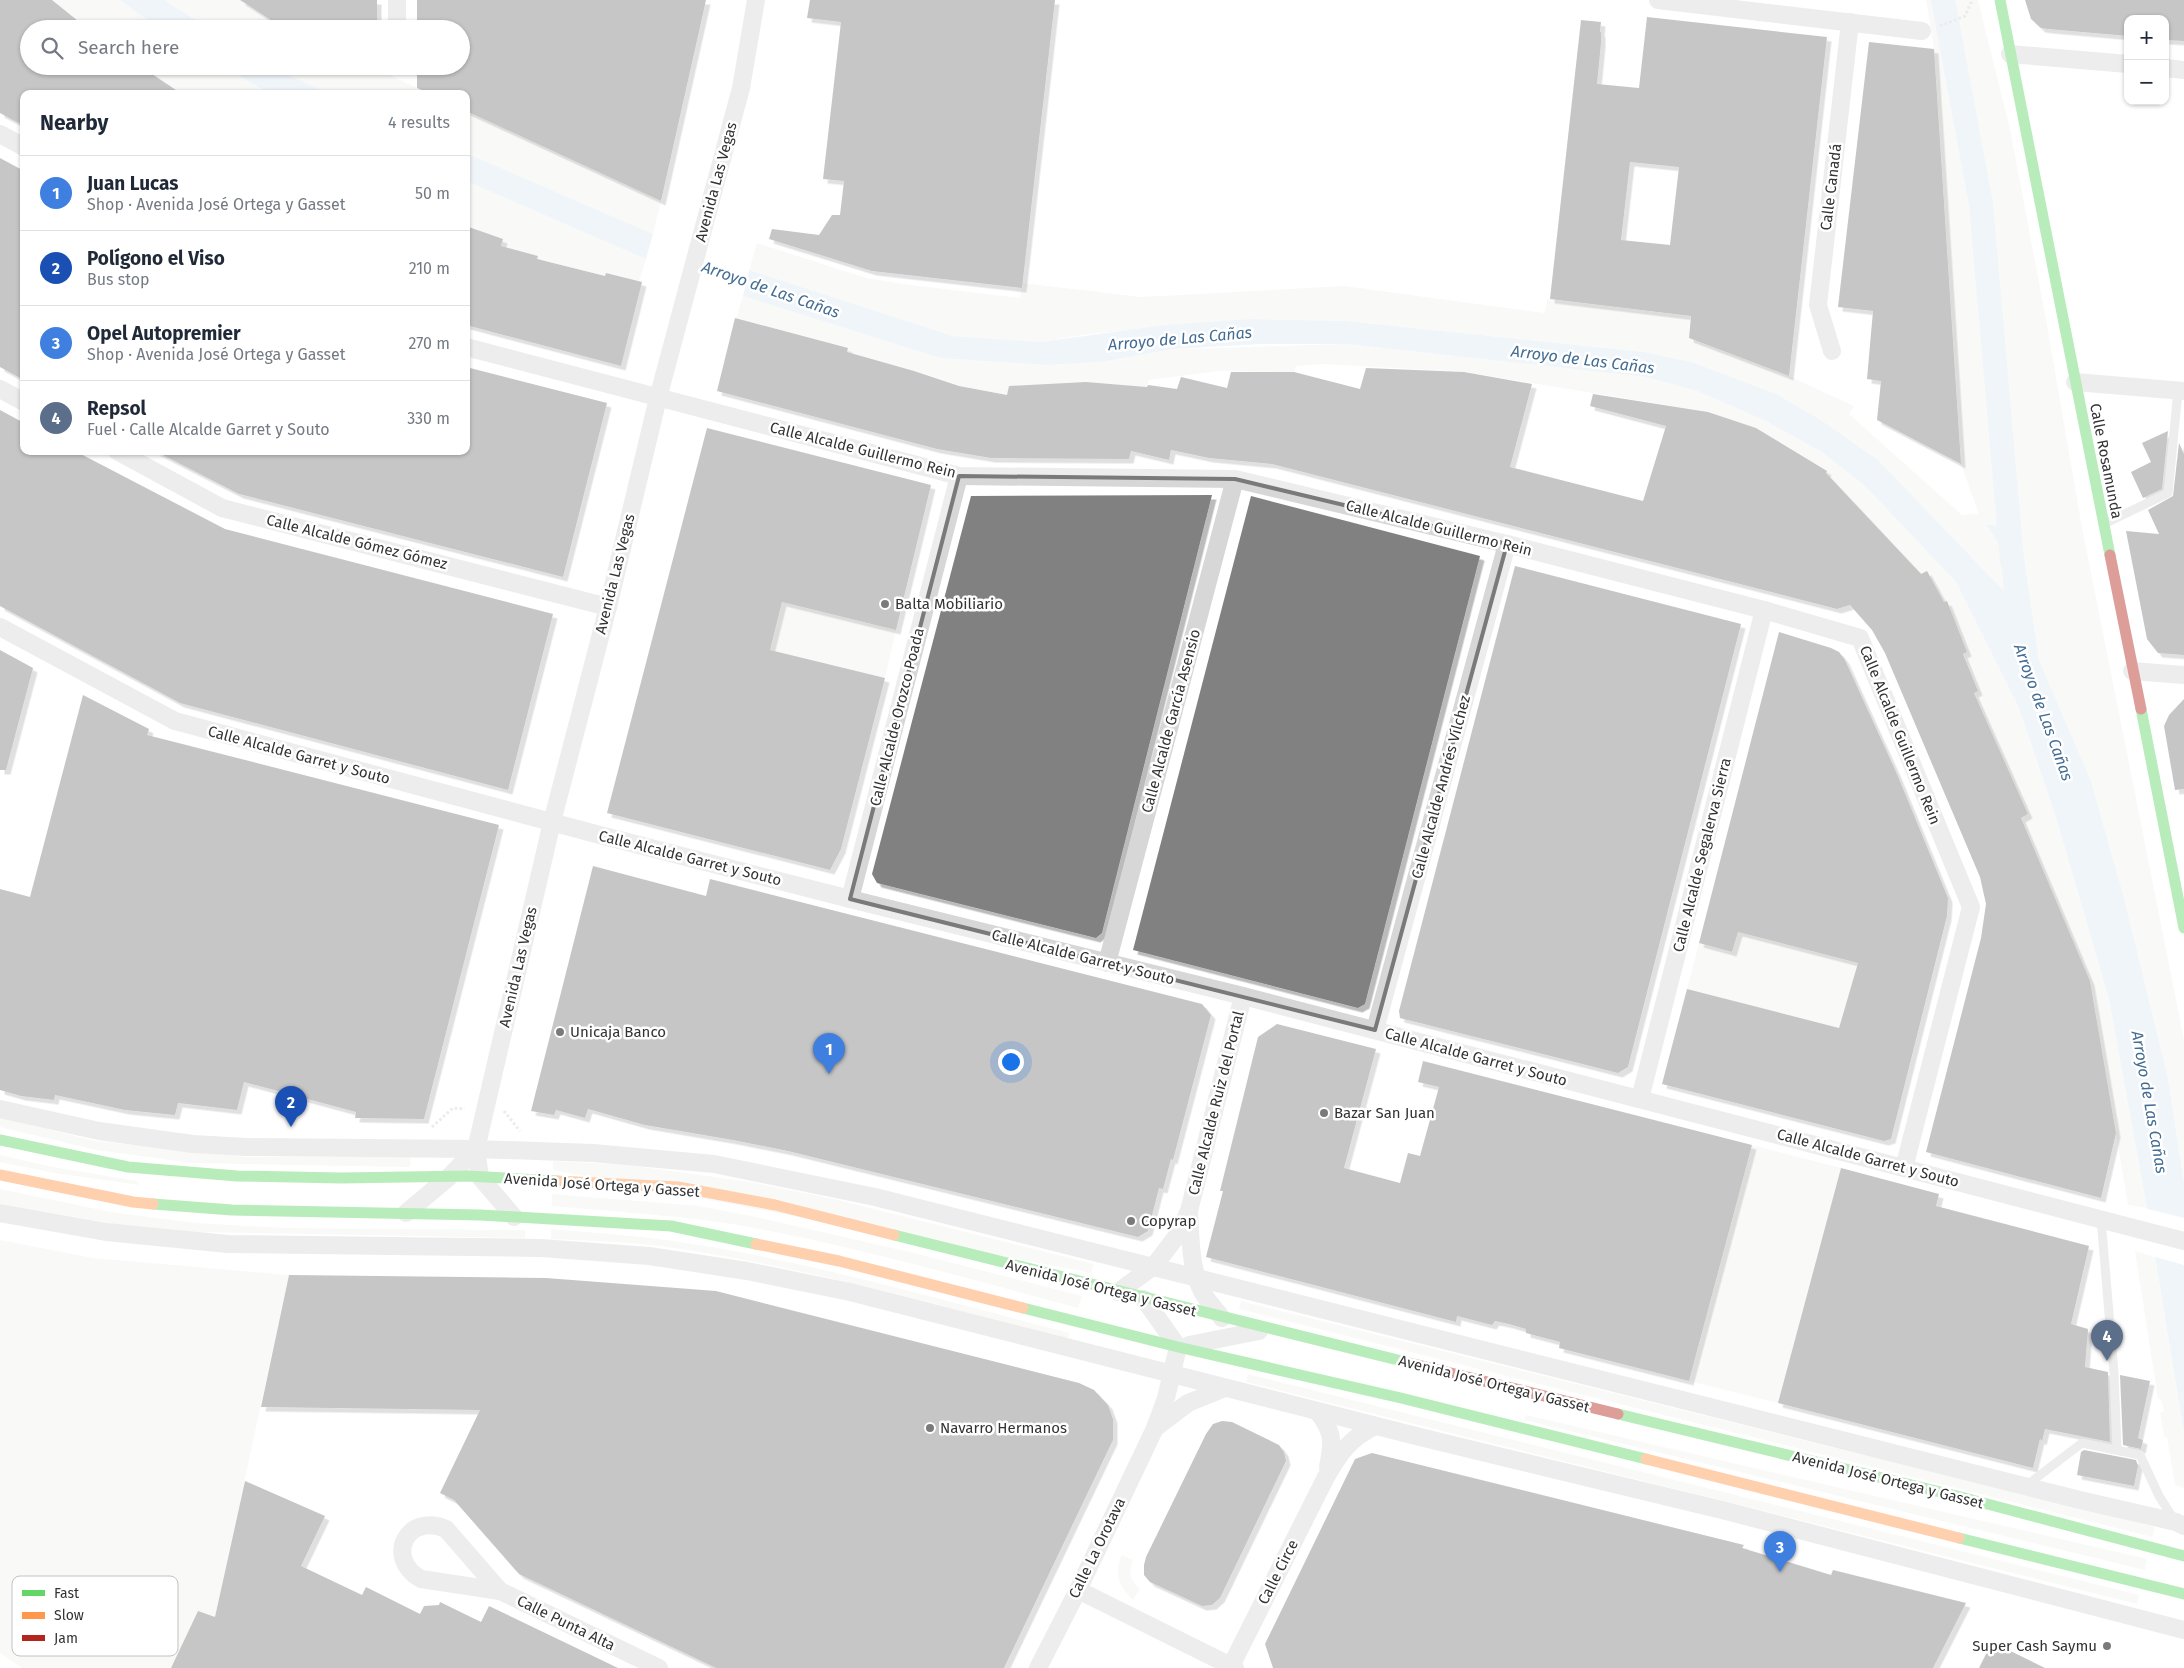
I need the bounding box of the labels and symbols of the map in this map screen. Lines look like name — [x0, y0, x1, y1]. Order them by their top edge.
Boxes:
street label: Avenida Las Vegas — [691, 120, 741, 244]
street label: Calle Canadá — [1817, 142, 1845, 232]
water label: Arroyo de Las Cañas — [699, 257, 842, 322]
water label: Arroyo de Las Cañas — [1106, 323, 1253, 354]
water label: Arroyo de Las Cañas — [1509, 341, 1656, 378]
street label: Calle Rosamunda — [2086, 402, 2126, 520]
street label: Calle Alcalde Guillermo Rein — [768, 418, 958, 482]
street label: Calle Alcalde Guillermo Rein — [1344, 496, 1534, 560]
street label: Calle Alcalde Gómez Gómez — [265, 511, 450, 573]
street label: Avenida Las Vegas — [591, 512, 639, 636]
place label: Balta Mobiliario — [895, 595, 1003, 613]
marker: Balta Mobiliario — [879, 598, 891, 610]
street label: Calle Alcalde Orozco Poada — [866, 626, 928, 808]
street label: Calle Alcalde García Asensio — [1138, 627, 1204, 815]
water label: Arroyo de Las Cañas — [2010, 640, 2077, 783]
street label: Calle Alcalde Guillermo Rein — [1856, 643, 1944, 827]
street label: Calle Alcalde Andrés Vílchez — [1408, 693, 1474, 881]
street label: Calle Alcalde Garret y Souto — [206, 722, 392, 788]
street label: Calle Alcalde Segalerva Sierra — [1669, 756, 1735, 954]
street label: Calle Alcalde Garret y Souto — [597, 827, 783, 889]
street label: Avenida Las Vegas — [495, 905, 541, 1029]
street label: Calle Alcalde Garret y Souto — [990, 926, 1176, 988]
street label: Calle Alcalde Ruiz del Portal — [1184, 1008, 1248, 1197]
place label: Unicaja Banco — [570, 1023, 666, 1041]
street label: Calle Alcalde Garret y Souto — [1383, 1024, 1569, 1090]
marker: Unicaja Banco — [554, 1026, 566, 1038]
water label: Arroyo de Las Cañas — [2127, 1028, 2171, 1175]
pin: 1 — [813, 1033, 845, 1074]
your location — [998, 1049, 1024, 1075]
pin: 2 — [275, 1086, 307, 1127]
place label: Bazar San Juan — [1334, 1104, 1435, 1122]
marker: Bazar San Juan — [1318, 1107, 1330, 1119]
street label: Calle Alcalde Garret y Souto — [1775, 1125, 1961, 1191]
street label: Avenida José Ortega y Gasset — [504, 1169, 701, 1201]
place label: Copyrap — [1141, 1212, 1196, 1230]
marker: Copyrap — [1125, 1215, 1137, 1227]
street label: Avenida José Ortega y Gasset — [1004, 1256, 1199, 1321]
pin: 4 — [2091, 1320, 2123, 1361]
street label: Avenida José Ortega y Gasset — [1397, 1352, 1592, 1417]
place label: Navarro Hermanos — [940, 1419, 1067, 1437]
marker: Navarro Hermanos — [924, 1422, 936, 1434]
street label: Avenida José Ortega y Gasset — [1791, 1448, 1986, 1513]
street label: Calle La Orotava — [1065, 1495, 1129, 1601]
pin: 3 — [1764, 1531, 1796, 1572]
street label: Calle Circe — [1254, 1537, 1302, 1607]
legend — [12, 1576, 178, 1656]
text: Fast — [54, 1585, 80, 1602]
street label: Calle Punta Alta — [514, 1591, 618, 1655]
text: Slow — [54, 1607, 84, 1624]
text: Jam — [54, 1630, 78, 1647]
place label: Super Cash Saymu — [1972, 1637, 2097, 1655]
marker: Super Cash Saymu — [2101, 1640, 2113, 1652]

